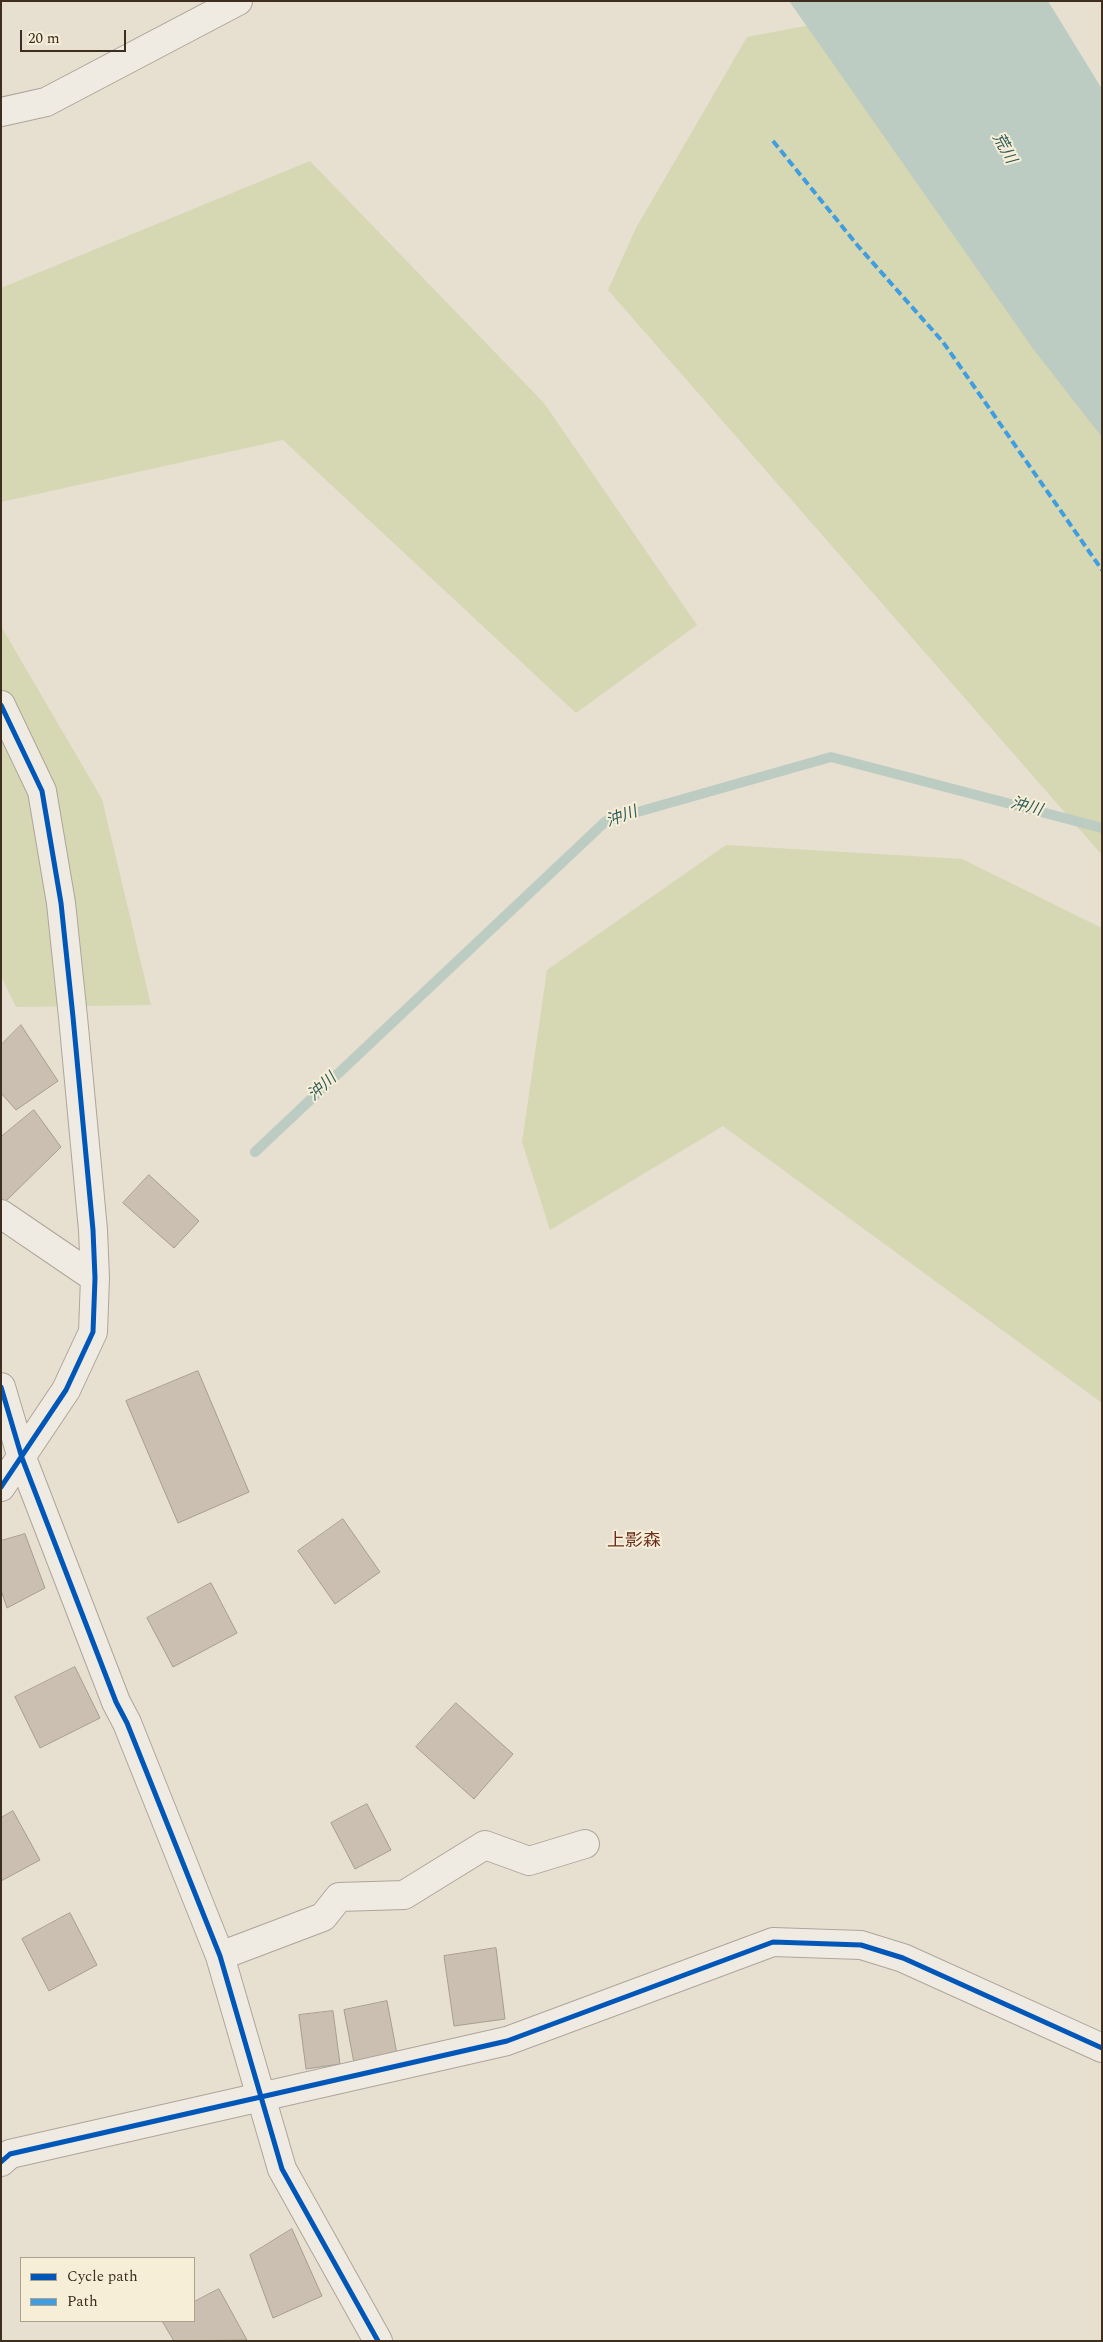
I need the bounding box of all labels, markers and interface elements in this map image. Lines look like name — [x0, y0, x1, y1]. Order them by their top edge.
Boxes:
scale bar — [22, 20, 129, 52]
text: 20 m — [28, 27, 60, 50]
water label: 荒川 — [987, 130, 1019, 168]
water label: 沖川 — [1008, 795, 1044, 821]
water label: 沖川 — [604, 804, 640, 832]
water label: 沖川 — [305, 1070, 341, 1106]
district label: 上影森 — [607, 1531, 661, 1553]
legend — [20, 2257, 195, 2322]
text: Cycle path — [67, 2265, 138, 2288]
text: Path — [67, 2290, 98, 2313]

